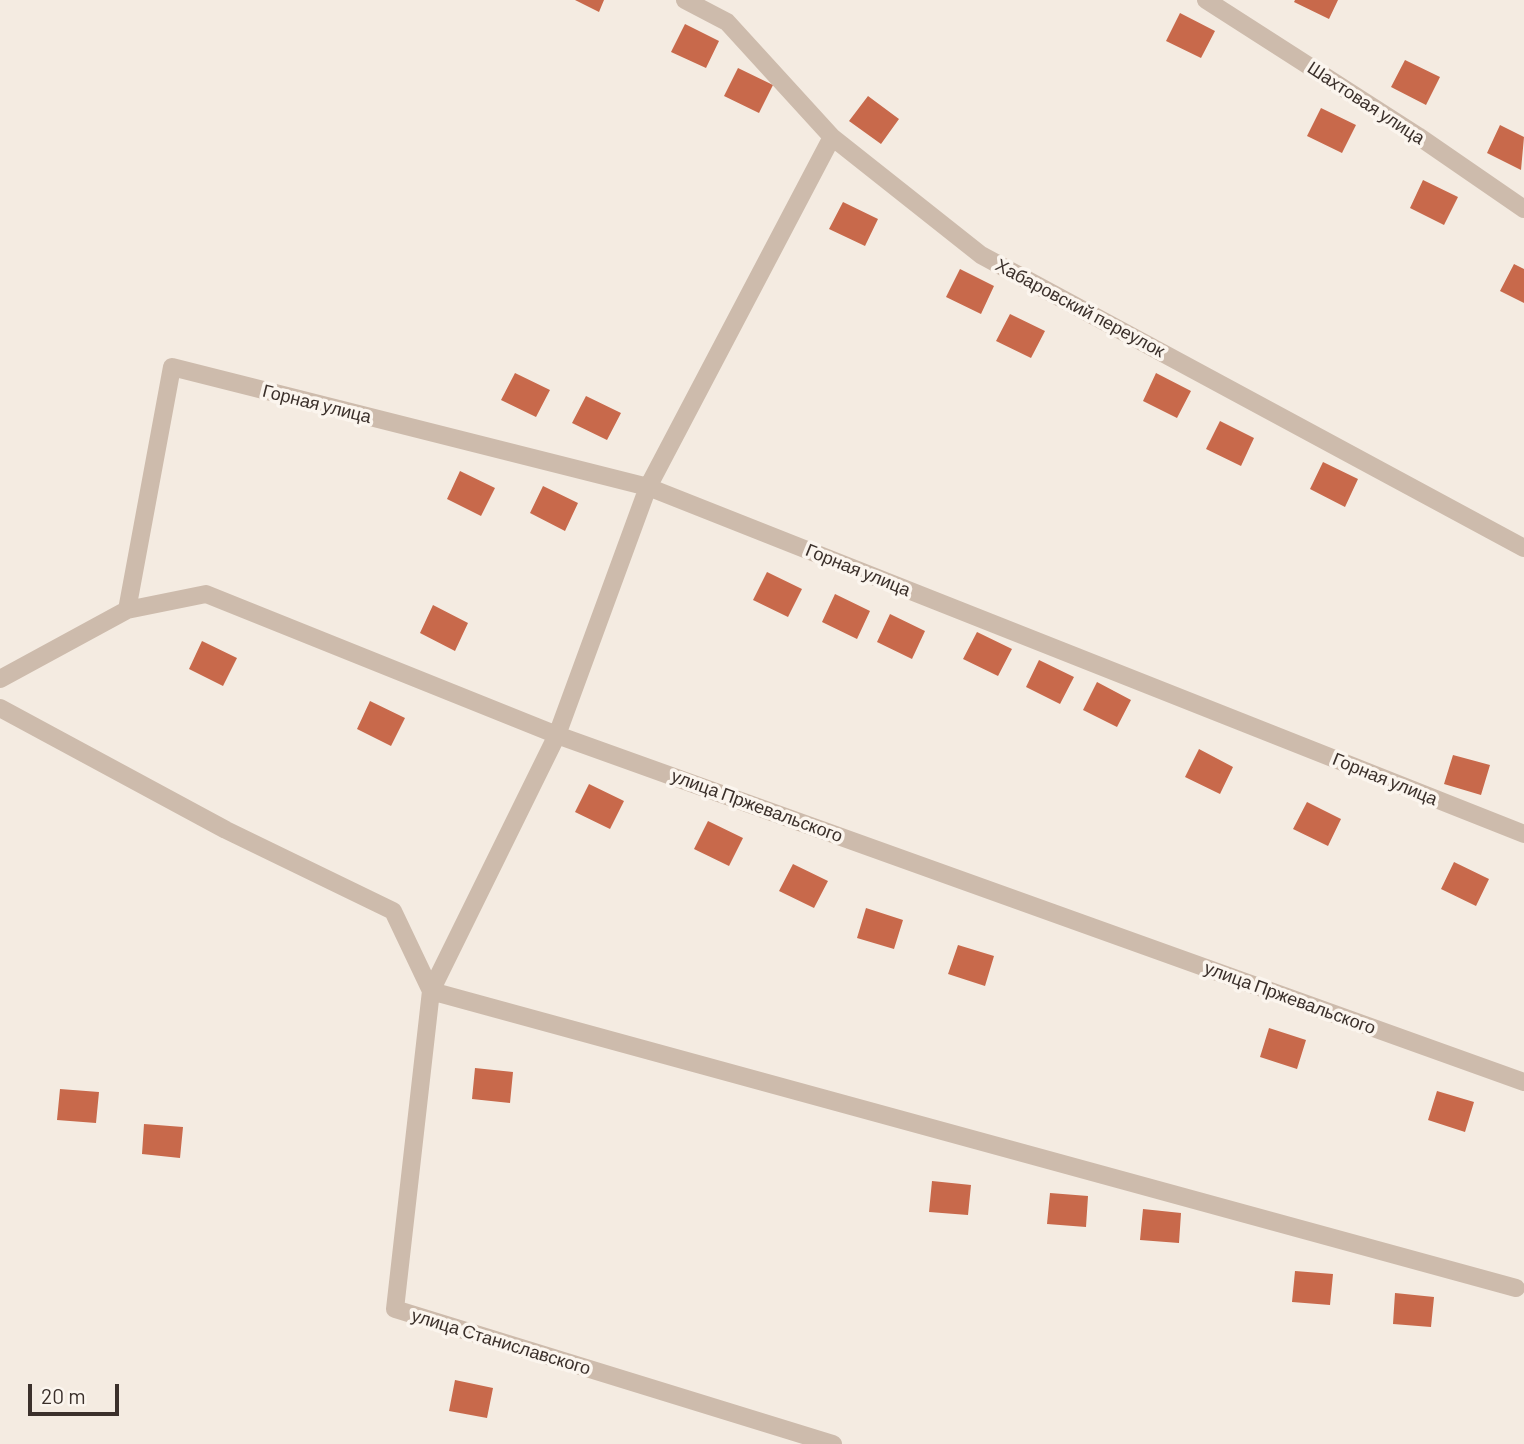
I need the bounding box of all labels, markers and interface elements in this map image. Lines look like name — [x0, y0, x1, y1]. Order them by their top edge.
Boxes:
street label: Шахтовая улица — [1303, 57, 1429, 149]
street label: Хабаровский переулок — [992, 254, 1168, 362]
street label: Горная улица — [260, 380, 374, 428]
street label: Горная улица — [802, 539, 914, 601]
street label: Горная улица — [1329, 748, 1441, 810]
street label: улица Пржевальского — [668, 765, 846, 847]
street label: улица Пржевальского — [1201, 957, 1379, 1039]
street label: улица Станиславского — [409, 1304, 593, 1380]
scale bar — [32, 1370, 122, 1414]
text: 20 m — [41, 1383, 86, 1408]

